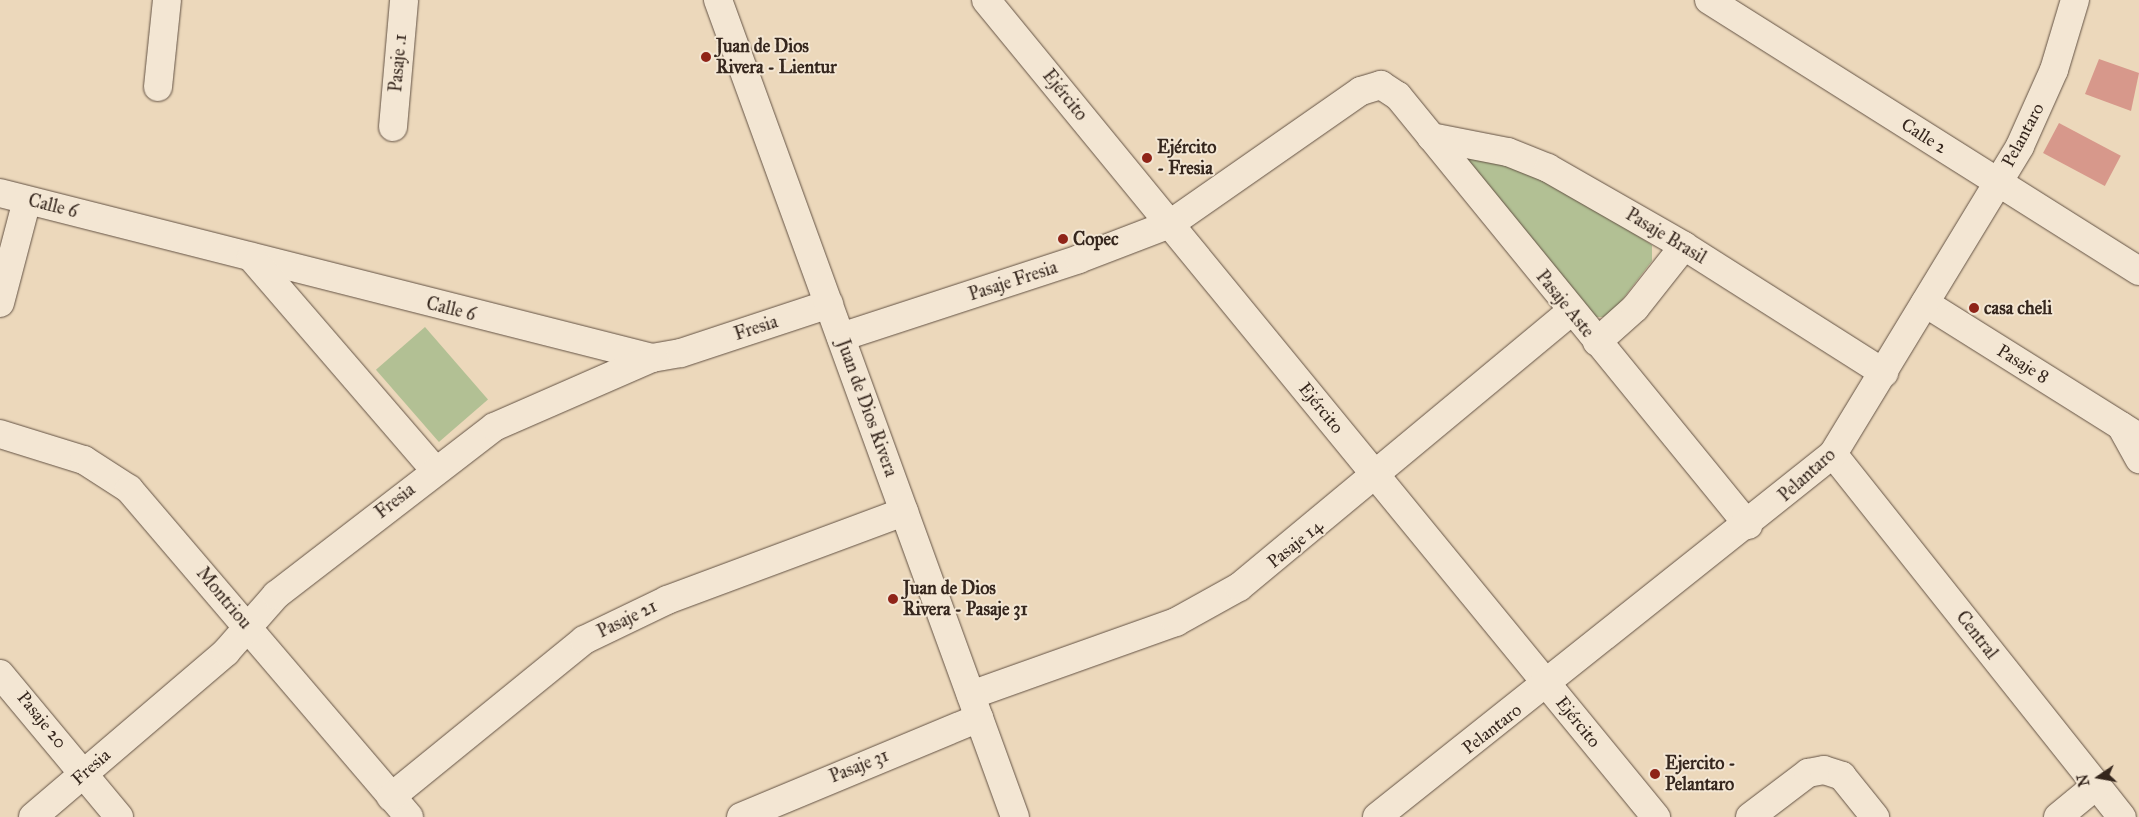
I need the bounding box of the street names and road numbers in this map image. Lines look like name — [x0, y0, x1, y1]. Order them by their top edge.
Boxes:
street label: Pasaje .1 — [385, 33, 411, 93]
street label: Ejército — [1038, 65, 1092, 125]
street label: Pelantaro — [1997, 99, 2049, 171]
street label: Calle 2 — [1897, 114, 1951, 158]
street label: Calle 6 — [26, 189, 80, 223]
street label: Pasaje Brasil — [1622, 204, 1710, 268]
street label: Pasaje Fresia — [966, 257, 1060, 305]
street label: Pasaje Aste — [1531, 266, 1599, 342]
street label: Calle 6 — [424, 292, 478, 326]
street label: Fresia — [731, 311, 781, 345]
street label: Juan de Dios Rivera — [832, 336, 902, 480]
street label: Pasaje 8 — [1993, 340, 2053, 388]
street label: Ejército — [1294, 378, 1348, 438]
street label: Pelantaro — [1774, 444, 1840, 506]
street label: Fresia — [371, 479, 419, 523]
street label: Pasaje 14 — [1263, 515, 1327, 573]
street label: Montriou — [192, 563, 256, 633]
street label: Pasaje 21 — [594, 595, 660, 643]
street label: Central — [1952, 607, 2002, 663]
street label: Pasaje 20 — [13, 687, 71, 753]
street label: Ejército — [1551, 692, 1605, 752]
street label: Pelantaro — [1458, 699, 1526, 759]
street label: Fresia — [67, 744, 115, 790]
street label: Pasaje 31 — [826, 744, 892, 788]

